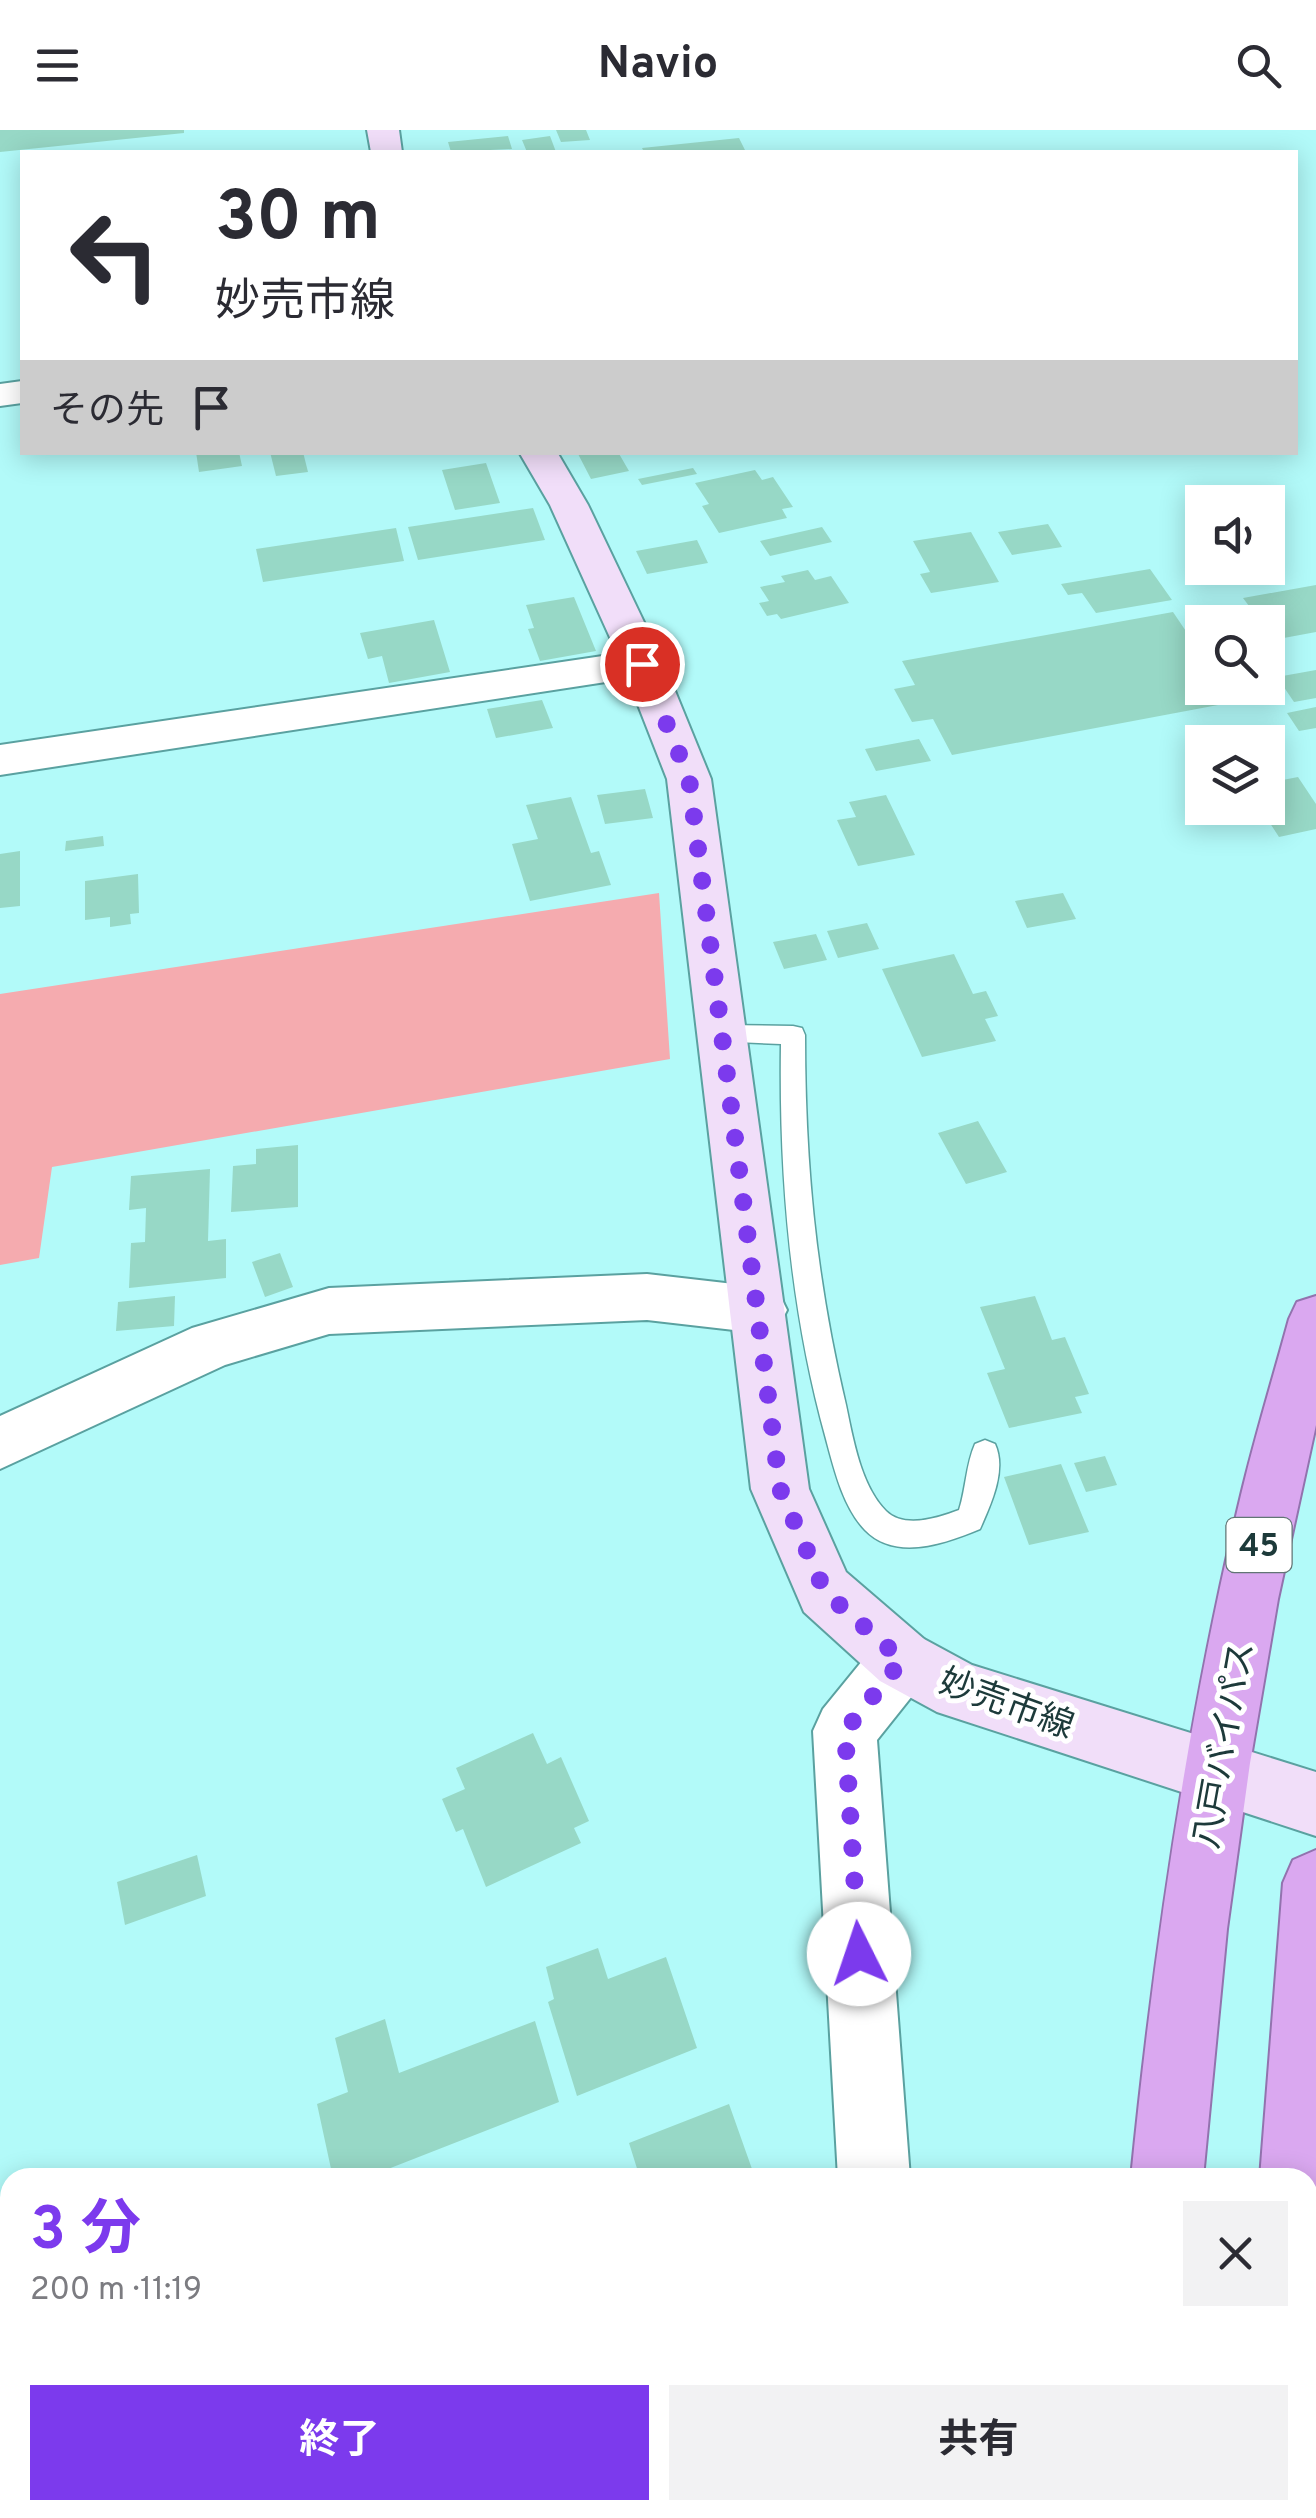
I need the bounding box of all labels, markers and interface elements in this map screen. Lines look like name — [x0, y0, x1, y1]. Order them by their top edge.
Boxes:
text: Navio — [598, 37, 718, 94]
icon: menu — [30, 38, 85, 93]
icon: search — [1231, 38, 1286, 93]
text: 30 m — [215, 176, 381, 265]
icon: left — [50, 190, 180, 320]
text: 妙売市線 — [215, 275, 395, 332]
icon: arrive — [184, 380, 239, 435]
text: その先 — [50, 388, 164, 437]
map controls — [1185, 485, 1285, 825]
button: sound — [1185, 485, 1285, 585]
button: search — [1185, 605, 1285, 705]
pin — [600, 622, 685, 707]
icon: arrive — [615, 637, 670, 692]
button: layers — [1185, 725, 1285, 825]
road number: 45 — [1226, 1518, 1292, 1572]
street label: 八戸バイパス — [1186, 1639, 1266, 1852]
street label: 妙売市線 — [933, 1661, 1079, 1750]
position arrow — [807, 1902, 911, 2006]
text: 3 分 — [30, 2195, 141, 2271]
button: close — [1183, 2201, 1288, 2306]
text: 200 m · 11:19 — [30, 2271, 202, 2311]
button: 終了 — [30, 2385, 649, 2500]
button: 共有 — [669, 2385, 1288, 2500]

